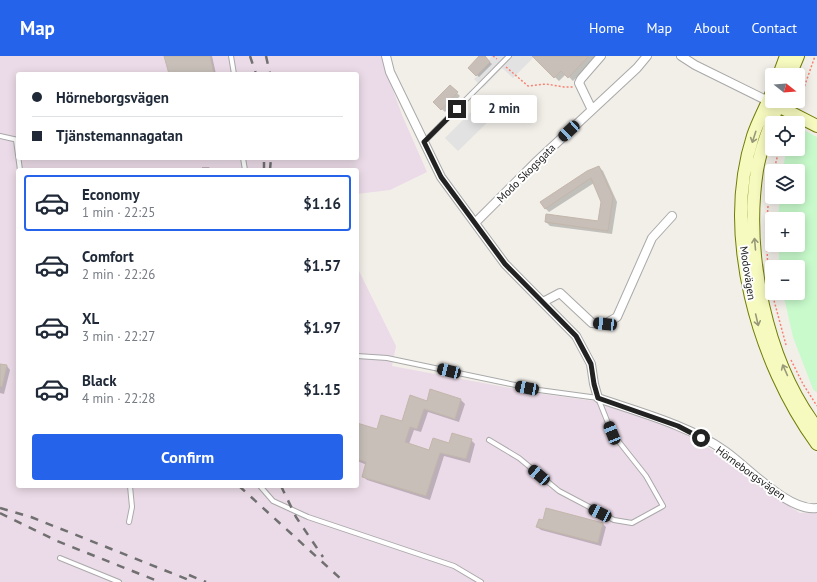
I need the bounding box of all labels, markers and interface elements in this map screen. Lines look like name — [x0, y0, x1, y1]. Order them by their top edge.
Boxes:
text: Map — [20, 16, 55, 40]
text: Home — [589, 19, 624, 37]
text: Map — [646, 19, 672, 37]
text: About — [694, 19, 730, 37]
text: Contact — [752, 19, 797, 37]
north arrow — [765, 68, 805, 108]
map controls — [765, 68, 805, 300]
text: Hörneborgsvägen — [56, 88, 169, 107]
callout: 2 min — [471, 95, 537, 123]
route end — [448, 100, 466, 118]
text: 2 min — [488, 100, 520, 117]
button: locate — [765, 116, 805, 156]
car — [556, 118, 582, 144]
text: Tjänstemannagatan — [56, 126, 183, 145]
one-way arrow — [750, 130, 757, 143]
street label: Modo Skogsgata — [494, 141, 558, 205]
button: layers — [765, 164, 805, 204]
icon: car — [34, 185, 70, 221]
text: Economy — [82, 185, 140, 204]
text: $1.16 — [303, 194, 341, 213]
text: 1 min · 22:25 — [82, 204, 155, 221]
button: + — [765, 212, 805, 252]
one-way arrow — [752, 238, 759, 251]
street label: Modovägen — [737, 245, 759, 301]
icon: car — [34, 247, 70, 283]
text: Comfort — [82, 247, 134, 266]
text: $1.57 — [303, 256, 341, 275]
button: − — [765, 260, 805, 300]
text: 2 min · 22:26 — [82, 266, 155, 283]
icon: car — [34, 309, 70, 345]
text: XL — [82, 309, 99, 328]
one-way arrow — [753, 313, 761, 326]
car — [592, 317, 618, 331]
text: $1.97 — [303, 318, 341, 337]
text: 3 min · 22:27 — [82, 328, 155, 345]
car — [436, 362, 462, 380]
one-way arrow — [781, 364, 788, 376]
icon: car — [34, 371, 70, 407]
text: Black — [82, 371, 117, 390]
text: $1.15 — [303, 380, 341, 399]
car — [514, 380, 540, 396]
text: 4 min · 22:28 — [82, 390, 155, 407]
car — [602, 420, 622, 446]
route start — [692, 429, 710, 447]
button: Confirm — [32, 434, 343, 480]
street label: Hörneborgsvägen — [713, 443, 789, 503]
car — [526, 463, 552, 487]
car — [587, 502, 613, 524]

